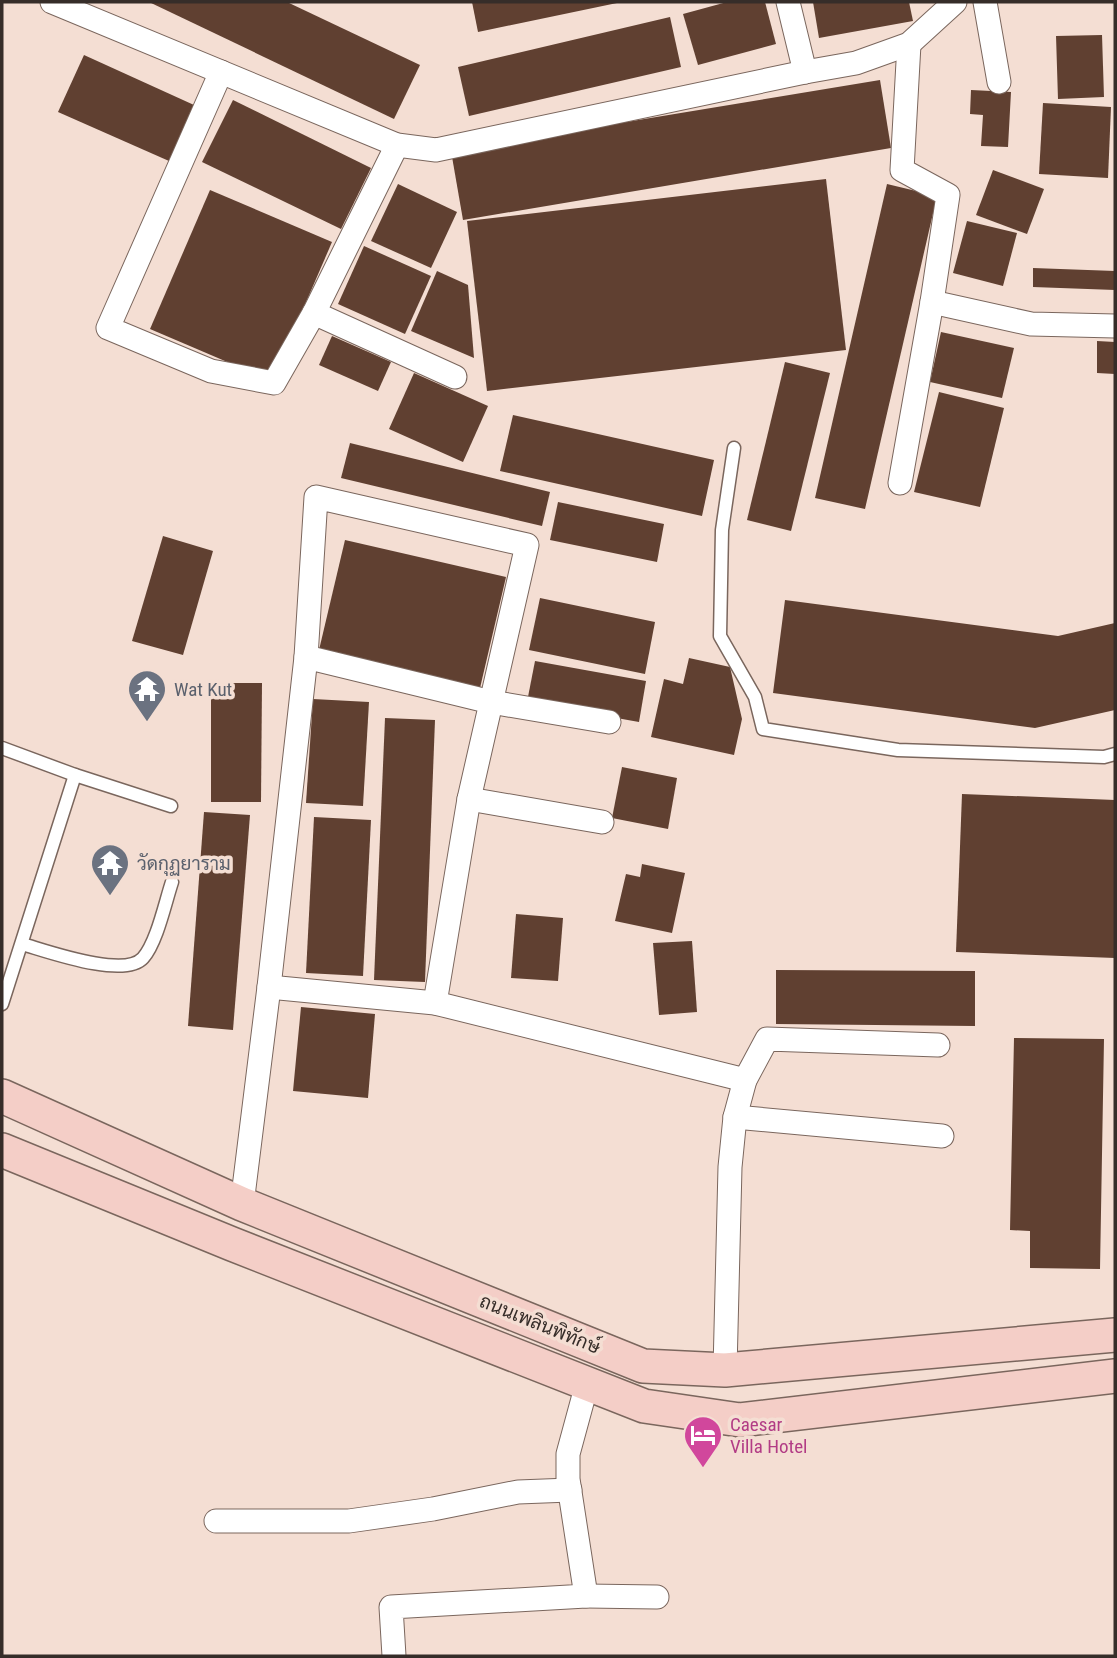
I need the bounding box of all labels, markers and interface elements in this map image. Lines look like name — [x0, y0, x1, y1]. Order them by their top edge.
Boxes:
temple icon: Wat Kut — [126, 668, 168, 723]
place label: Wat Kut — [174, 678, 232, 701]
temple icon: วัดกุฏยาราม — [89, 842, 131, 897]
place label: วัดกุฏยาราม — [137, 852, 231, 876]
street label: ถนนเพลินพิทักษ์ — [476, 1288, 605, 1359]
place label: Caesar Villa Hotel — [730, 1413, 807, 1458]
hotel icon: Caesar Villa Hotel — [682, 1414, 724, 1469]

